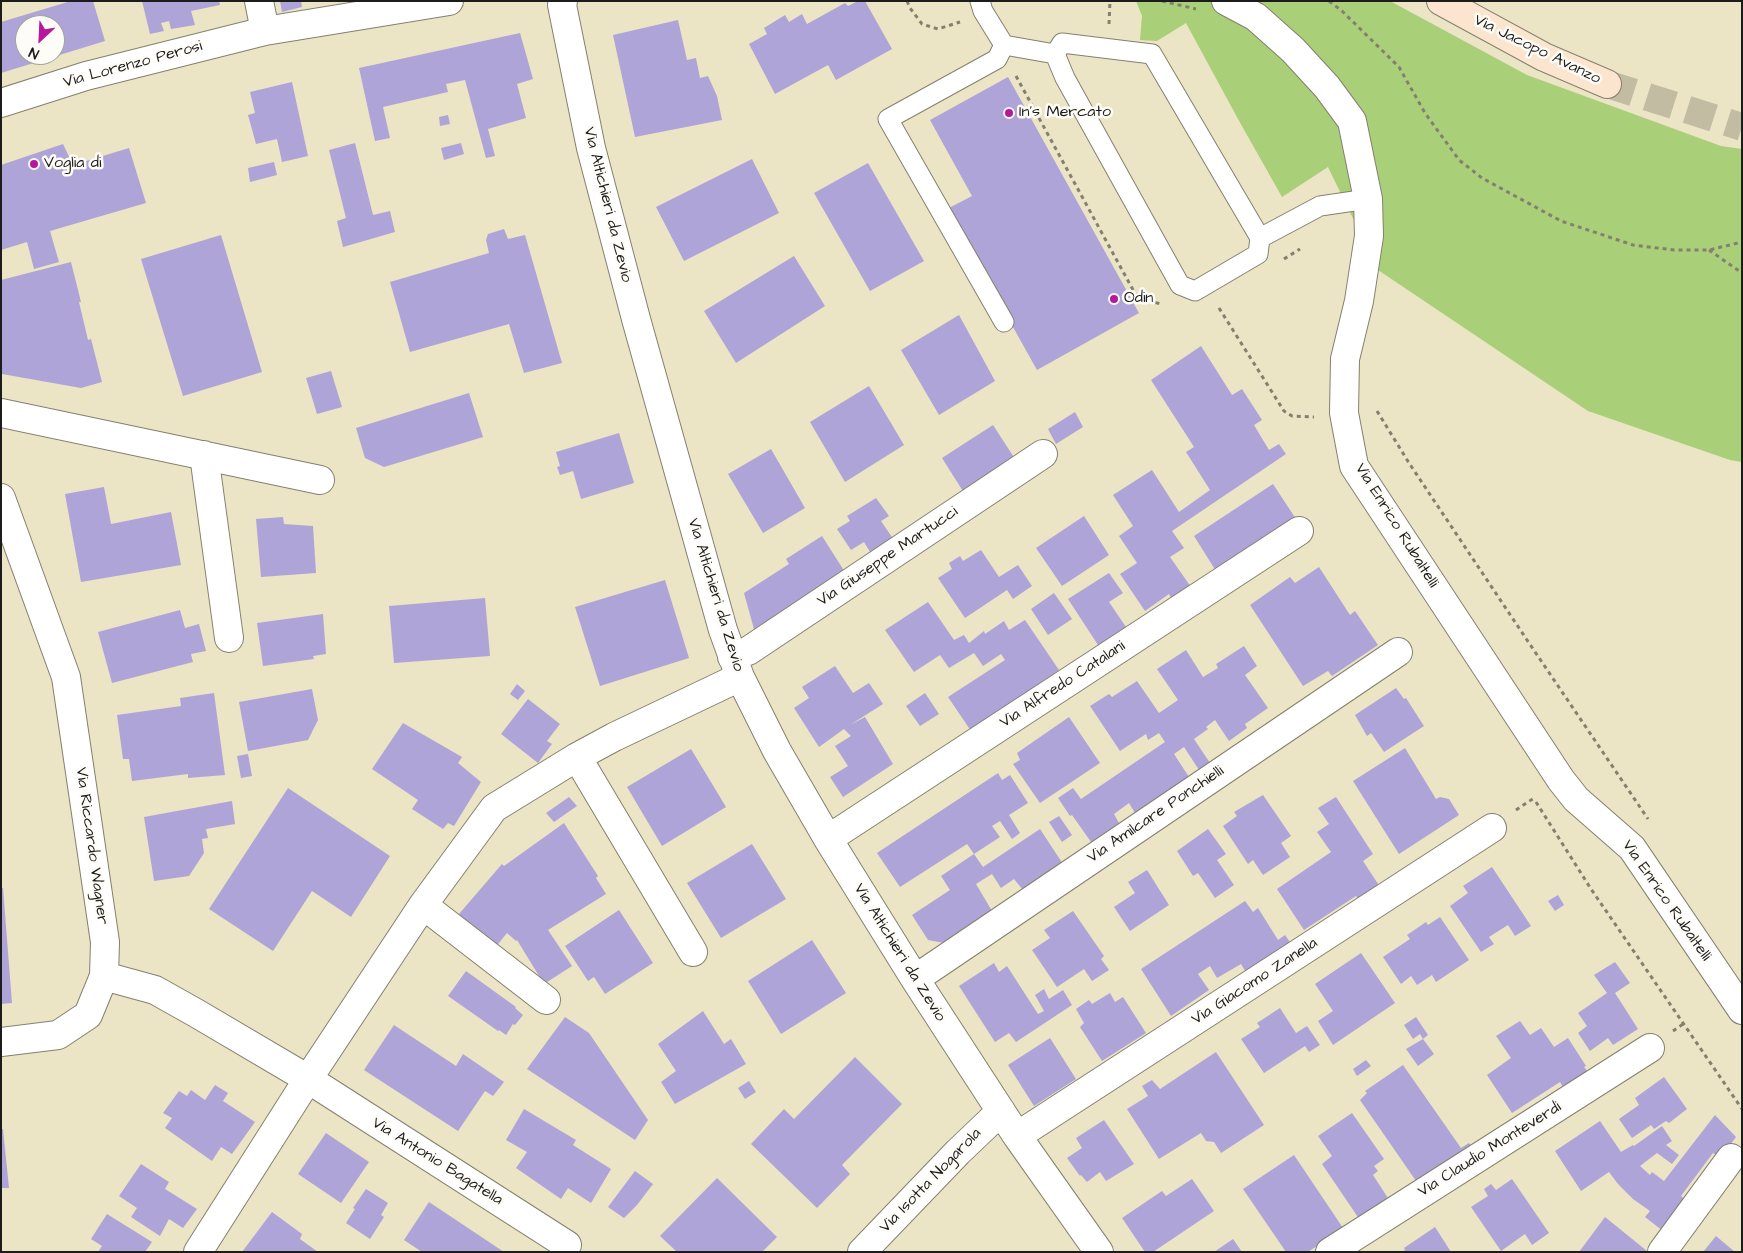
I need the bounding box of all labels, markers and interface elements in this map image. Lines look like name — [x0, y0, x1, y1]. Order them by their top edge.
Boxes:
street label: Via Jacopo Avanzo — [1470, 11, 1604, 89]
north arrow — [15, 15, 65, 65]
street label: Via Lorenzo Perosi — [61, 37, 205, 93]
text: N — [26, 42, 42, 64]
place label: In's Mercato — [1019, 103, 1111, 123]
marker: In's Mercato — [1003, 107, 1015, 119]
street label: Via Altichieri da Zevio — [578, 125, 636, 285]
place label: Voglia di — [44, 154, 101, 174]
marker: Voglia di — [28, 158, 40, 170]
place label: Odin — [1124, 289, 1153, 309]
marker: Odin — [1108, 293, 1120, 305]
street label: Via Enrico Rubaltelli — [1350, 460, 1442, 592]
street label: Via Giuseppe Martucci — [814, 503, 962, 611]
street label: Via Altichieri da Zevio — [683, 516, 747, 674]
street label: Via Alfredo Catalani — [997, 637, 1129, 733]
street label: Via Amilcare Ponchielli — [1084, 762, 1228, 868]
street label: Via Riccardo Wagner — [70, 766, 112, 926]
street label: Via Enrico Rubaltelli — [1617, 837, 1715, 965]
street label: Via Altichieri da Zevio — [849, 880, 949, 1026]
street label: Via Giacomo Zanella — [1188, 934, 1322, 1030]
street label: Via Claudio Monteverdi — [1415, 1098, 1565, 1202]
street label: Via Antonio Bagatella — [368, 1114, 506, 1210]
street label: Via Isotta Nogarola — [876, 1125, 986, 1237]

